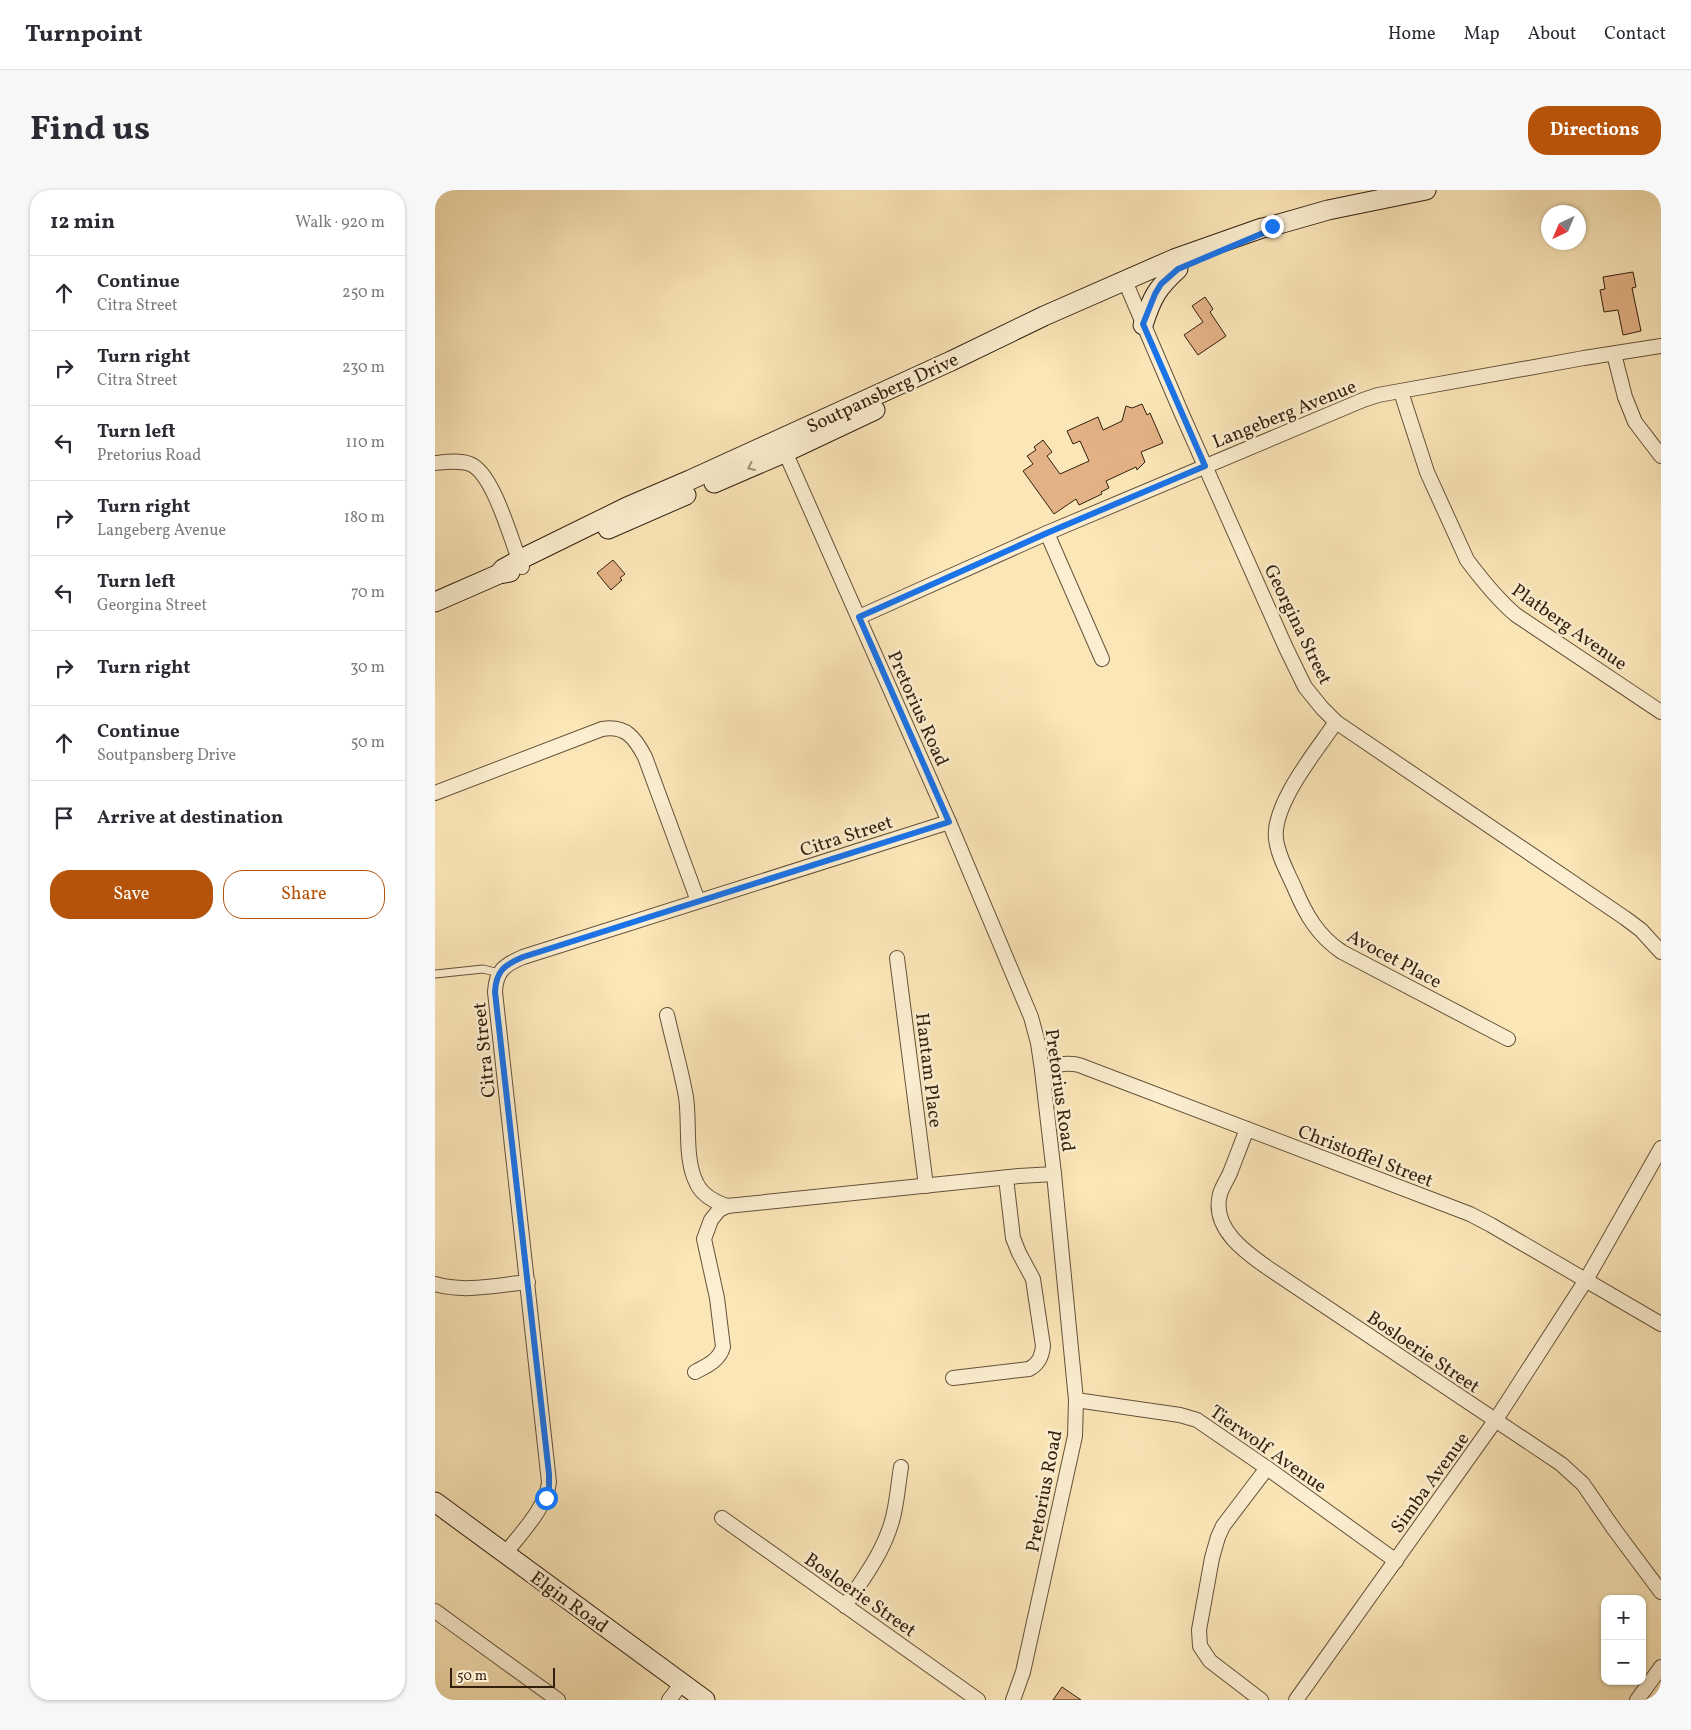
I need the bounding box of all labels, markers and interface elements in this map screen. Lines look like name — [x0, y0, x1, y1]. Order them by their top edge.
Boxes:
text: Turnpoint — [25, 18, 143, 52]
text: Home — [1388, 22, 1436, 47]
text: Map — [1464, 22, 1500, 47]
text: About — [1528, 22, 1576, 47]
text: Contact — [1604, 22, 1666, 47]
text: Find us — [30, 106, 150, 154]
button: Directions — [1528, 106, 1661, 155]
north arrow — [1541, 205, 1586, 250]
text: 12 min — [50, 208, 115, 237]
text: Walk · 920 m — [295, 212, 385, 234]
route end — [1261, 215, 1284, 238]
text: Continue — [97, 269, 180, 295]
icon: ahead — [50, 279, 78, 307]
text: 250 m — [342, 282, 385, 304]
text: Citra Street — [97, 295, 178, 317]
text: Turn right — [97, 344, 190, 370]
street label: Soutpansberg Drive — [803, 347, 963, 440]
icon: right — [50, 354, 78, 382]
text: 230 m — [342, 357, 385, 379]
text: Citra Street — [97, 370, 178, 392]
street label: Langeberg Avenue — [1209, 374, 1361, 456]
text: Turn left — [97, 419, 176, 445]
icon: left — [50, 429, 78, 457]
text: 110 m — [346, 432, 385, 454]
text: Pretorius Road — [97, 445, 201, 467]
one-way arrow — [747, 460, 756, 471]
text: Turn right — [97, 494, 190, 520]
icon: right — [50, 504, 78, 532]
text: 180 m — [344, 507, 385, 529]
text: Langeberg Avenue — [97, 520, 226, 542]
street label: Georgina Street — [1257, 560, 1338, 690]
text: Turn left — [97, 569, 176, 595]
street label: Platberg Avenue — [1506, 578, 1632, 677]
icon: left — [50, 579, 78, 607]
text: 70 m — [351, 582, 385, 604]
text: Georgina Street — [97, 595, 207, 617]
street label: Pretorius Road — [880, 647, 954, 771]
icon: right — [50, 654, 78, 682]
text: Turn right — [97, 655, 190, 681]
text: 30 m — [350, 657, 385, 679]
text: Continue — [97, 719, 180, 745]
icon: ahead — [50, 729, 78, 757]
text: 50 m — [351, 732, 385, 754]
text: Soutpansberg Drive — [97, 745, 236, 767]
icon: arrive — [50, 804, 78, 832]
text: Arrive at destination — [97, 805, 283, 831]
street label: Citra Street — [797, 810, 897, 864]
button: Save — [50, 870, 213, 919]
button: Share — [223, 870, 385, 919]
street label: Avocet Place — [1342, 924, 1446, 996]
street label: Citra Street — [467, 1000, 503, 1099]
street label: Hantam Place — [908, 1011, 948, 1129]
street label: Pretorius Road — [1038, 1027, 1081, 1153]
street label: Christoffel Street — [1294, 1119, 1437, 1195]
street label: Bosloerie Street — [1361, 1305, 1485, 1400]
street label: Tierwolf Avenue — [1204, 1400, 1332, 1500]
street label: Simba Avenue — [1385, 1427, 1476, 1539]
street label: Pretorius Road — [1020, 1428, 1070, 1555]
route start — [535, 1487, 558, 1510]
street label: Bosloerie Street — [799, 1547, 921, 1644]
street label: Elgin Road — [525, 1565, 613, 1640]
map controls — [1601, 1595, 1646, 1685]
button: + — [1601, 1595, 1646, 1640]
button: − — [1601, 1640, 1646, 1685]
scale bar — [450, 1665, 555, 1688]
text: 50 m — [457, 1667, 487, 1686]

